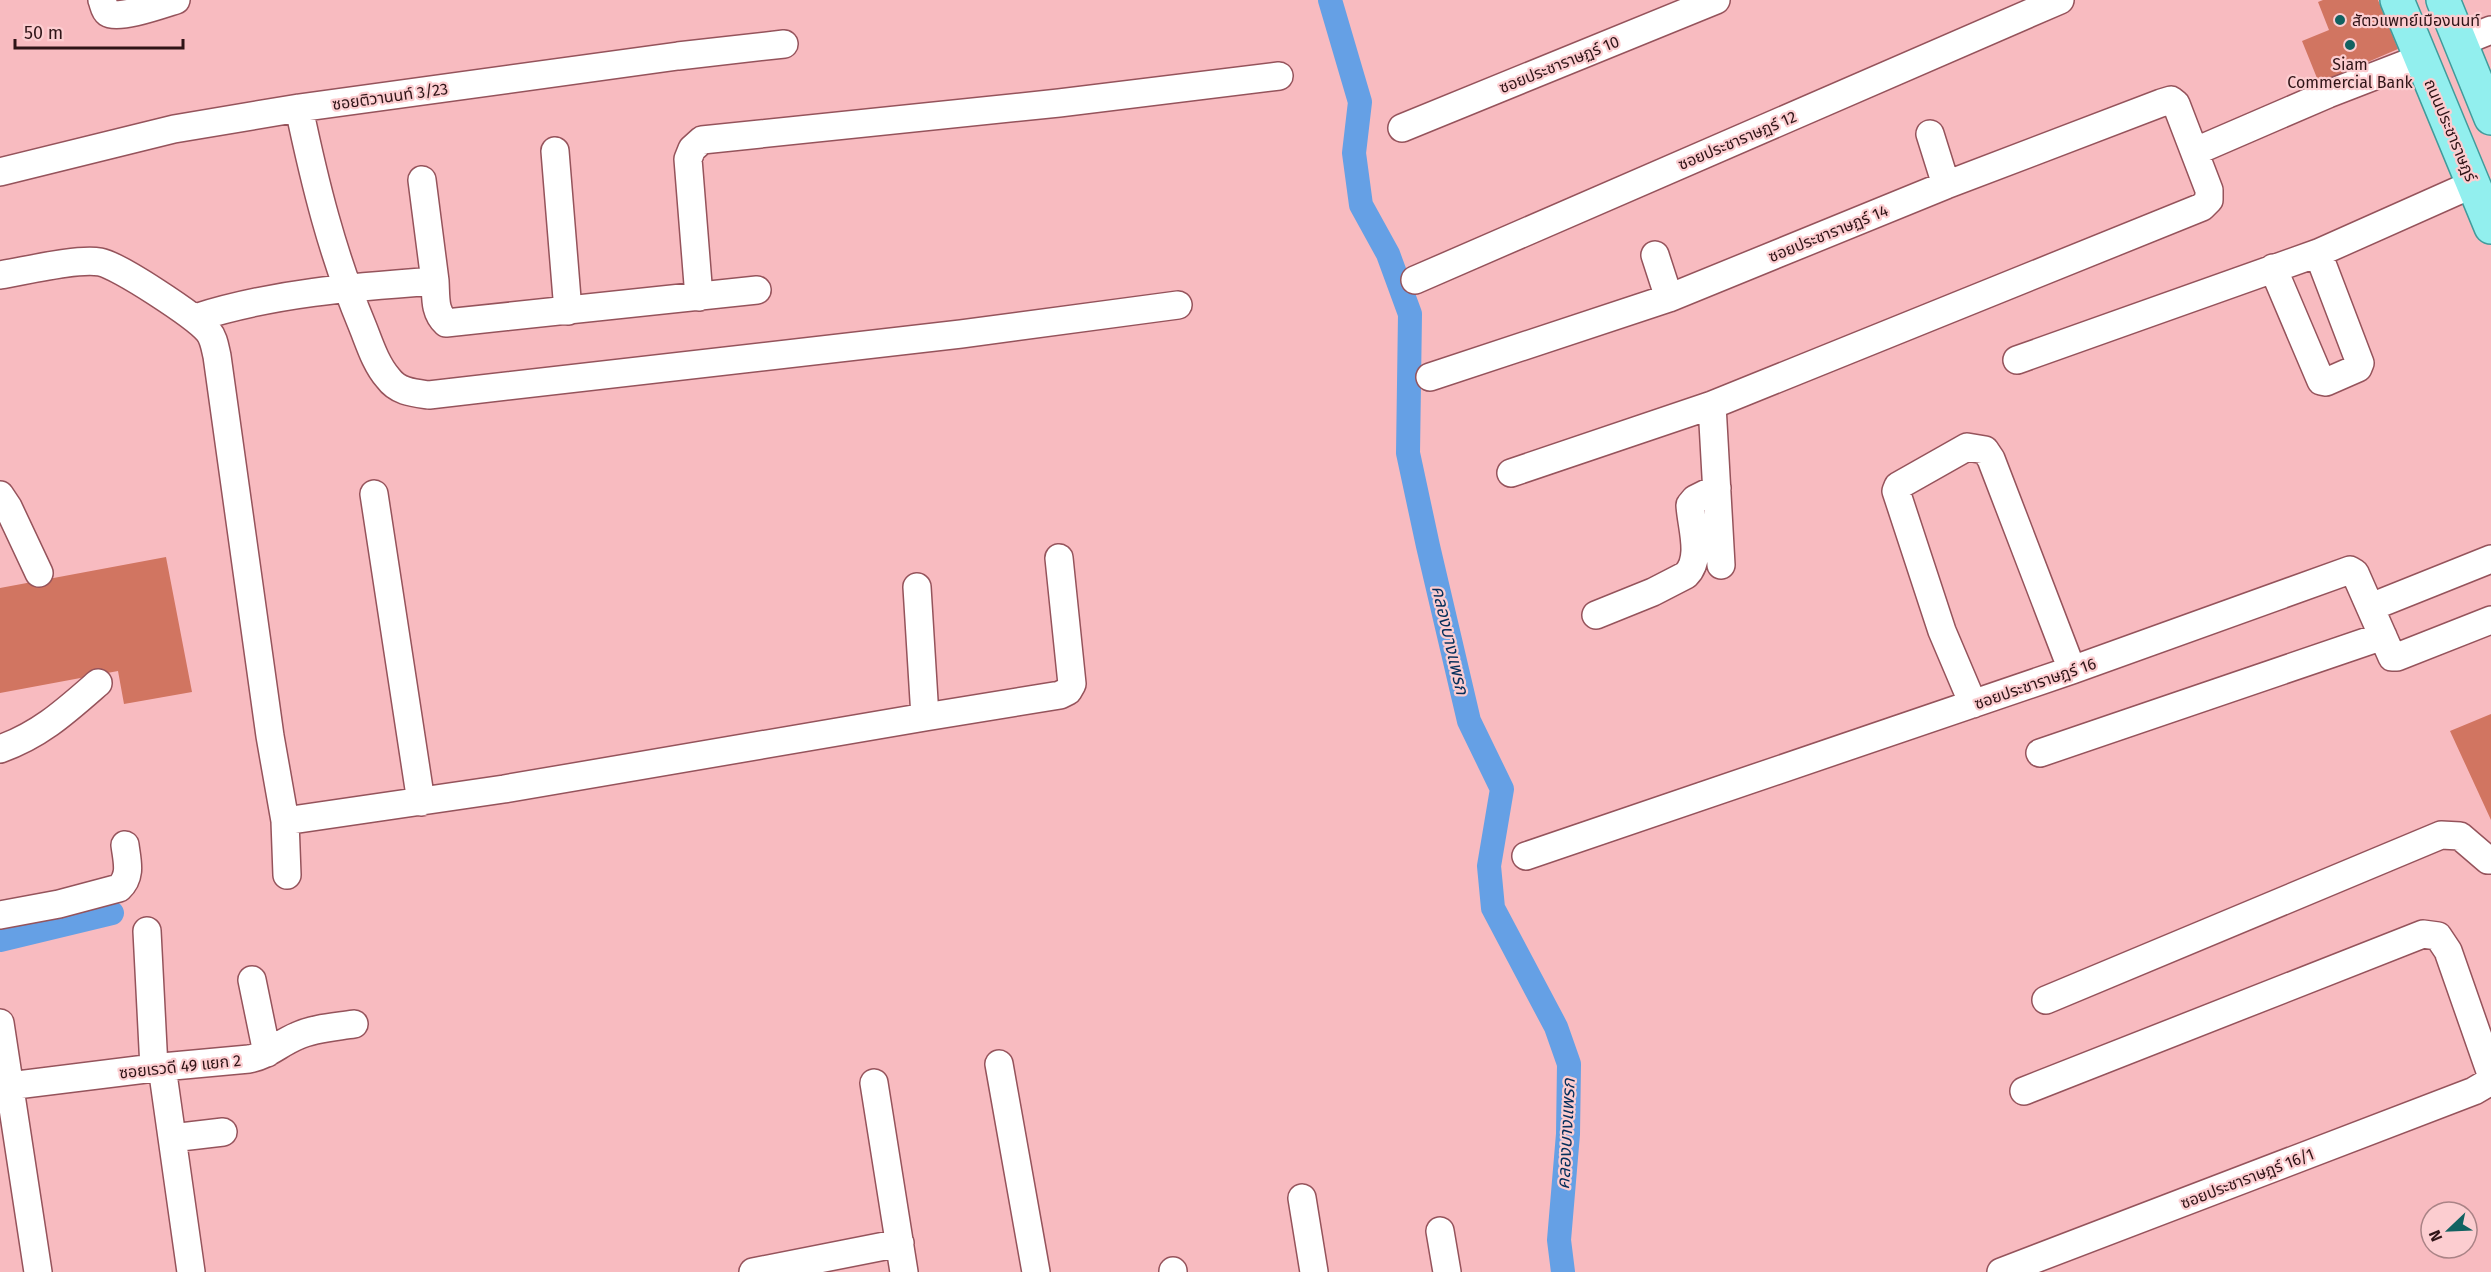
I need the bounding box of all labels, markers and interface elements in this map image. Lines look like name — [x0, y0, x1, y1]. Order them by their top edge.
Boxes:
place label: สัตวแพทย์เมืองนนท์ — [2352, 11, 2480, 30]
scale bar — [15, 12, 183, 50]
marker: สัตวแพทย์เมืองนนท์ — [2333, 13, 2347, 27]
text: 50 m — [24, 22, 63, 44]
street label: ซอยประชาราษฏร์ 10 — [1496, 32, 1622, 97]
marker: Siam Commercial Bank — [2343, 38, 2357, 52]
place label: Siam Commercial Bank — [2287, 55, 2414, 92]
street label: ถนนประชาราษฎร์ — [2420, 76, 2481, 185]
street label: ซอยติวานนท์ 3/23 — [331, 79, 449, 114]
street label: ซอยประชาราษฏร์ 12 — [1675, 107, 1799, 174]
street label: ซอยประชาราษฏร์ 14 — [1766, 201, 1891, 266]
water label: คลองบางแพรก — [1427, 583, 1473, 698]
street label: ซอยประชาราษฎร์ 16 — [1972, 654, 2099, 713]
street label: ซอยเรวดี 49 แยก 2 — [118, 1051, 242, 1082]
water label: คลองบางแพรก — [1552, 1077, 1580, 1190]
street label: ซอยประชาราษฎร์ 16/1 — [2178, 1144, 2317, 1213]
north arrow — [2419, 1200, 2479, 1260]
text: N — [2425, 1227, 2446, 1244]

